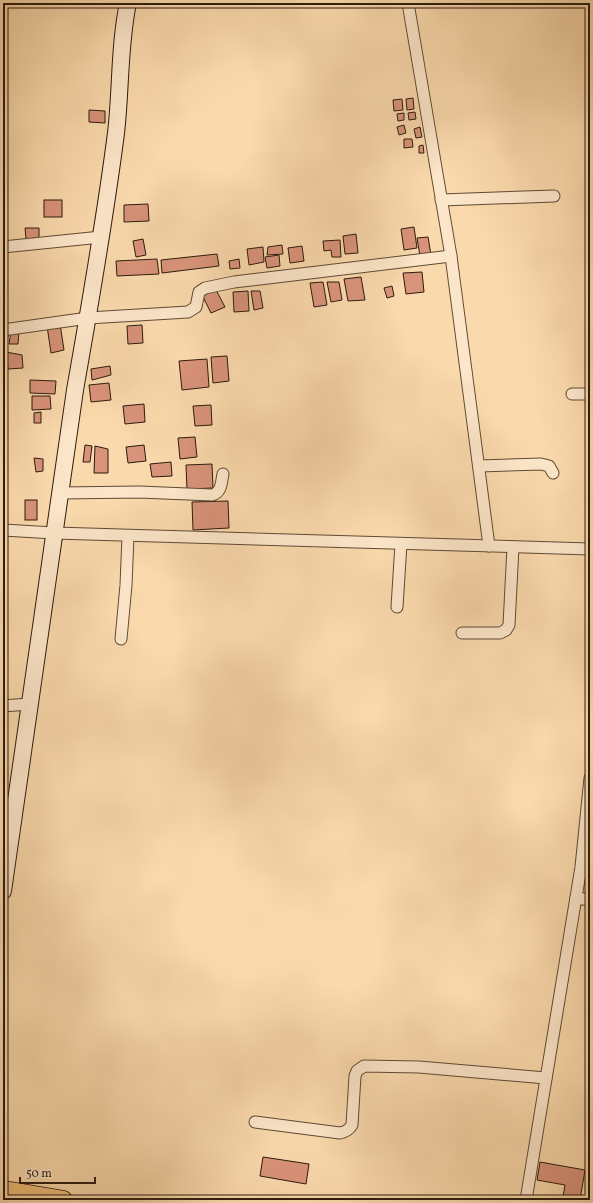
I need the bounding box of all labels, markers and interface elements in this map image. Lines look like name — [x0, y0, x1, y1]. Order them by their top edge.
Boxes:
scale bar — [20, 1159, 95, 1185]
text: 50 m — [26, 1166, 52, 1182]

